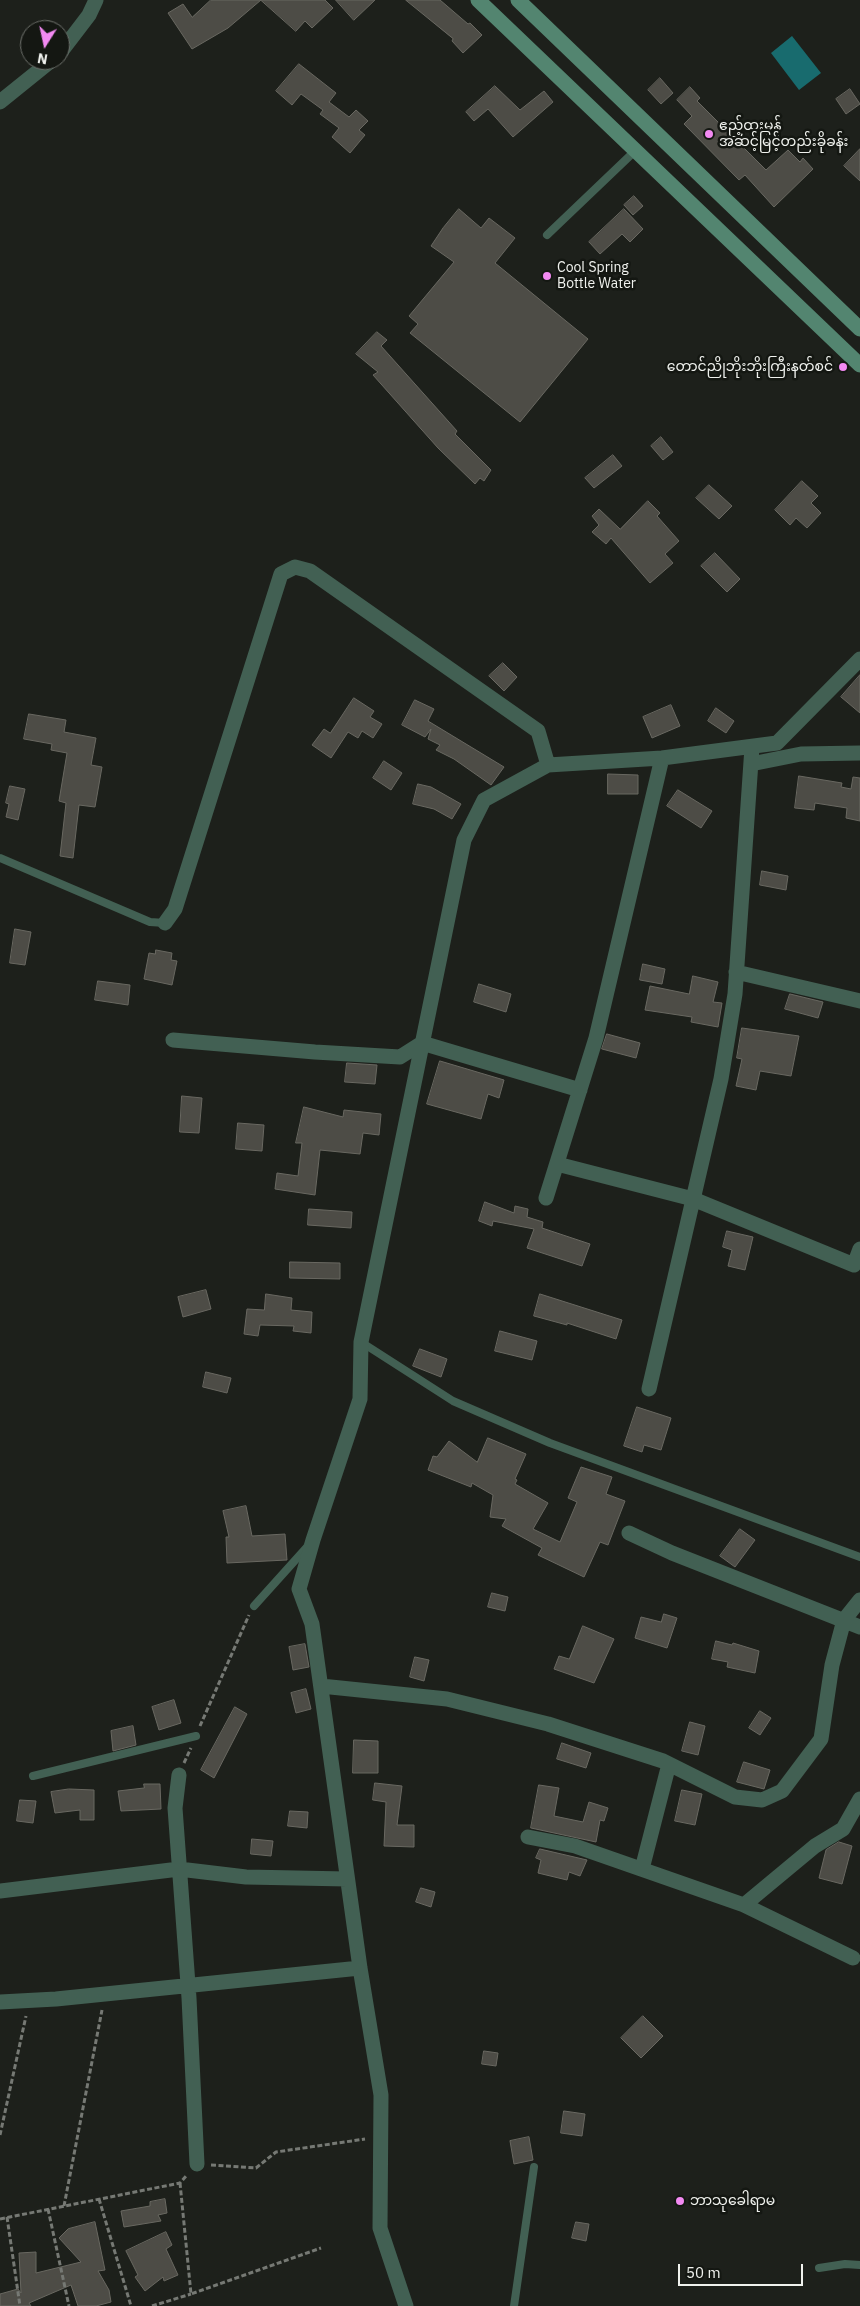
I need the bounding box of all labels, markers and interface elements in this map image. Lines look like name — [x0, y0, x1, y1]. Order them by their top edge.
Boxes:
north arrow — [20, 20, 70, 70]
text: N — [36, 49, 49, 69]
place label: ဧည့်ထူးမွန် အဆင့်မြင့်တည်းခိုခန်း — [719, 118, 848, 150]
marker: ဧည့်ထူးမွန် အဆင့်မြင့်တည်းခိုခန်း — [703, 128, 715, 140]
place label: Cool Spring Bottle Water — [557, 260, 636, 292]
marker: Cool Spring Bottle Water — [541, 270, 553, 282]
place label: တောင်ညိုဘိုးဘိုးကြီးနတ်စင် — [667, 359, 833, 375]
marker: တောင်ညိုဘိုးဘိုးကြီးနတ်စင် — [837, 361, 849, 373]
place label: ဘာသုခေါရာမ — [690, 2193, 775, 2209]
marker: ဘာသုခေါရာမ — [674, 2195, 686, 2207]
scale bar — [680, 2254, 805, 2286]
text: 50 m — [686, 2263, 721, 2282]

